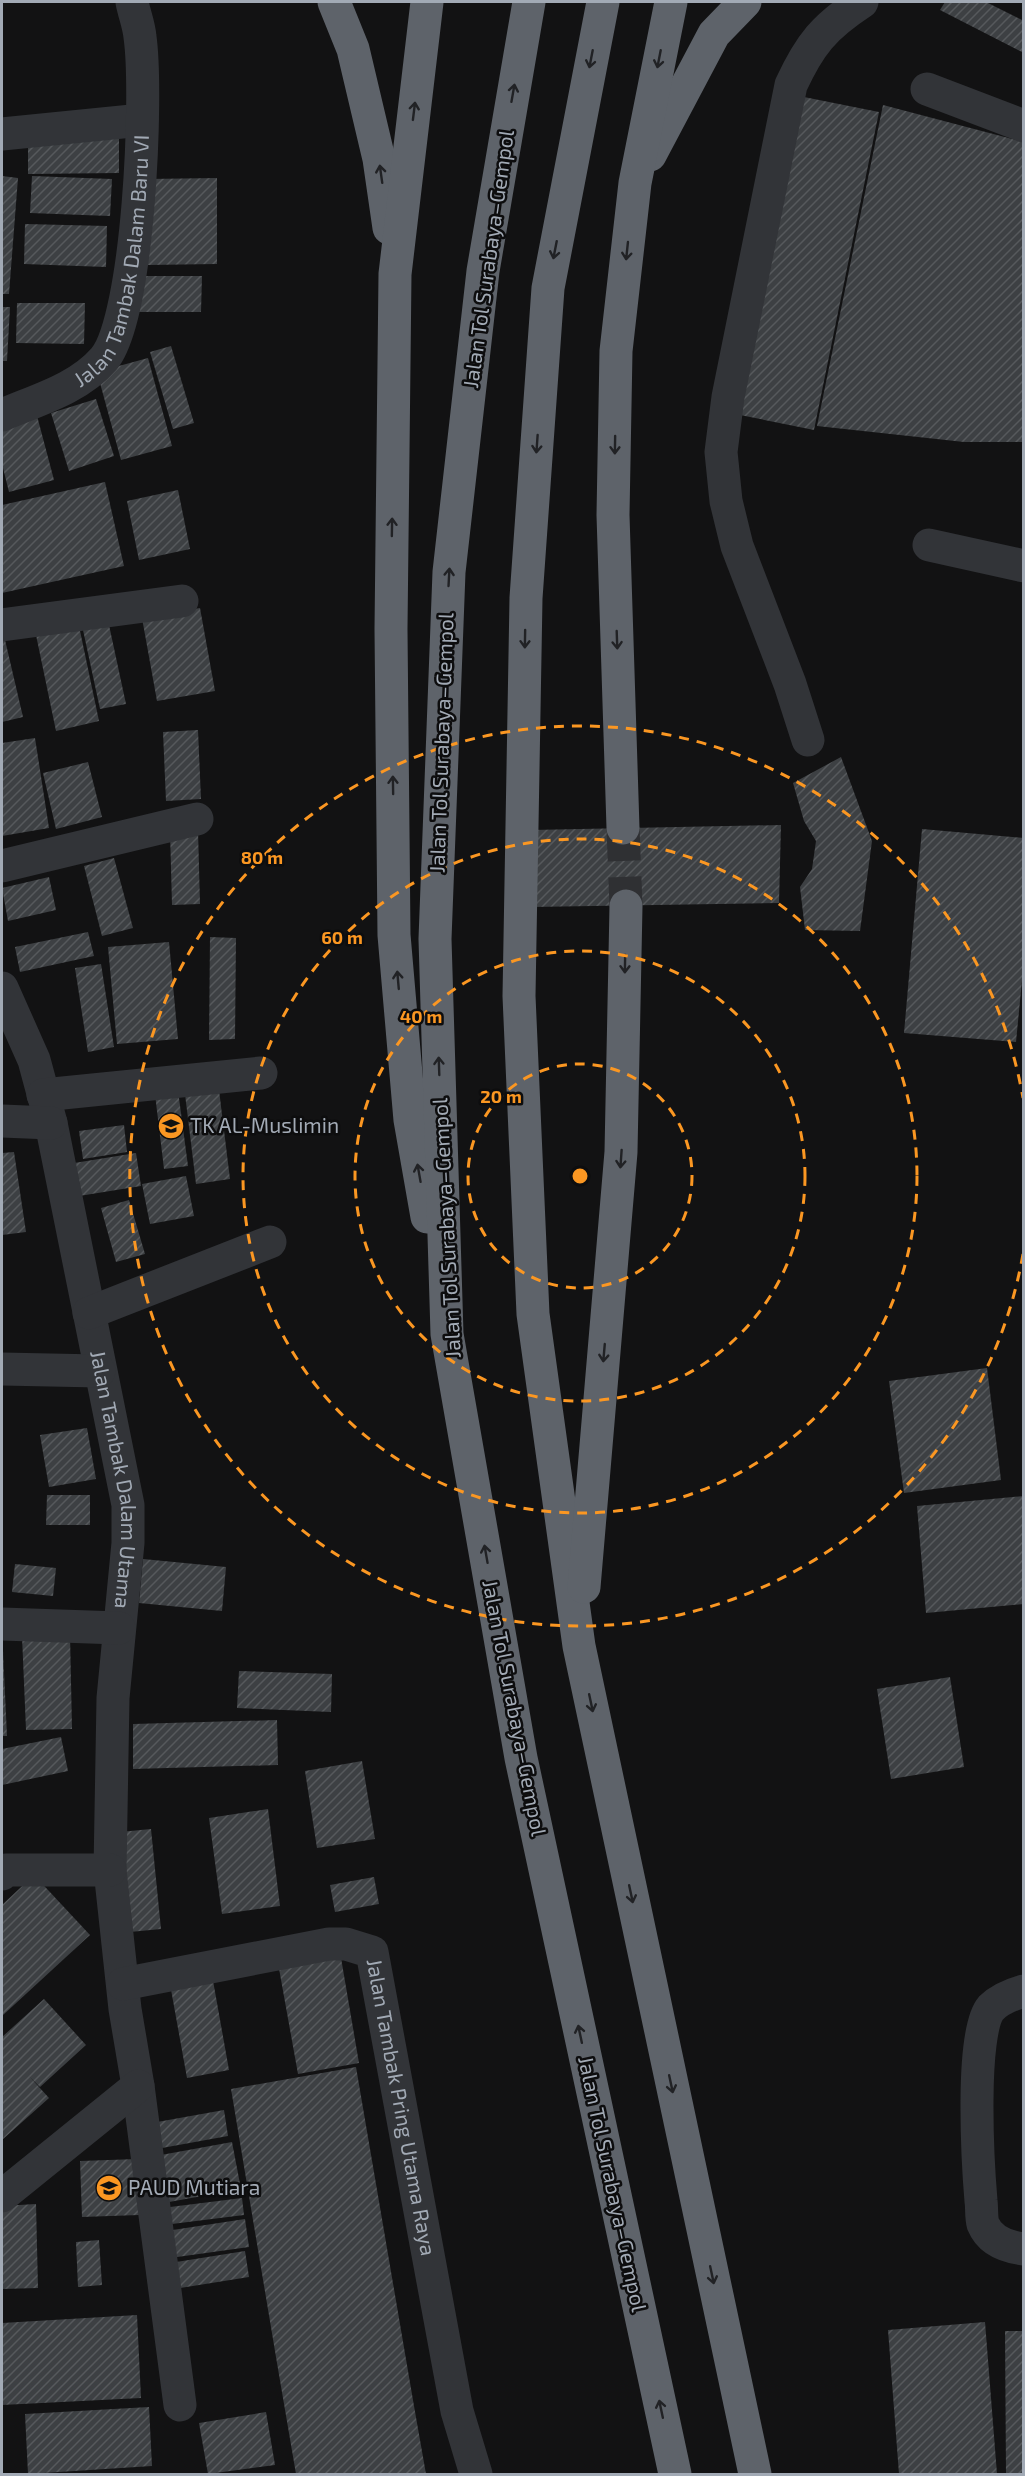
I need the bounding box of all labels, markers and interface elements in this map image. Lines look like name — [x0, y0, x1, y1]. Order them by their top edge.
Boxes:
one-way arrow — [585, 48, 596, 68]
one-way arrow — [653, 49, 664, 68]
one-way arrow — [508, 83, 519, 103]
one-way arrow — [409, 102, 420, 122]
street label: Jalan Tol Surabaya–Gempol — [457, 127, 518, 389]
street label: Jalan Tambak Dalam Baru VI — [69, 134, 153, 391]
one-way arrow — [375, 165, 386, 185]
one-way arrow — [549, 240, 560, 260]
one-way arrow — [622, 241, 633, 261]
one-way arrow — [531, 434, 542, 454]
one-way arrow — [609, 435, 620, 455]
one-way arrow — [386, 517, 398, 537]
one-way arrow — [443, 568, 454, 588]
street label: Jalan Tol Surabaya–Gempol — [423, 612, 458, 873]
one-way arrow — [519, 628, 531, 648]
one-way arrow — [612, 630, 623, 650]
one-way arrow — [387, 775, 398, 795]
text: 80 m — [241, 846, 283, 868]
text: 60 m — [321, 926, 363, 948]
one-way arrow — [619, 954, 631, 974]
one-way arrow — [392, 970, 403, 990]
text: 40 m — [400, 1005, 442, 1027]
one-way arrow — [433, 1056, 445, 1076]
text: 20 m — [480, 1085, 522, 1107]
street label: Jalan Tol Surabaya–Gempol — [426, 1097, 465, 1359]
school or university icon: TK AL-Muslimin — [156, 1111, 186, 1141]
place label: TK AL-Muslimin — [190, 1112, 339, 1137]
one-way arrow — [615, 1149, 626, 1169]
one-way arrow — [413, 1164, 424, 1184]
centre of rings — [570, 1166, 590, 1186]
one-way arrow — [598, 1343, 609, 1363]
street label: Jalan Tambak Dalam Utama — [86, 1348, 142, 1610]
one-way arrow — [480, 1545, 491, 1565]
street label: Jalan Tol Surabaya–Gempol — [478, 1578, 553, 1839]
one-way arrow — [585, 1693, 597, 1712]
one-way arrow — [626, 1883, 637, 1903]
street label: Jalan Tambak Pring Utama Raya — [362, 1956, 442, 2258]
one-way arrow — [574, 2025, 585, 2044]
street label: Jalan Tol Surabaya–Gempol — [574, 2054, 653, 2314]
one-way arrow — [666, 2074, 677, 2094]
school or university icon: PAUD Mutiara — [94, 2173, 124, 2203]
place label: PAUD Mutiara — [128, 2174, 260, 2199]
one-way arrow — [707, 2265, 718, 2284]
one-way arrow — [655, 2400, 666, 2420]

